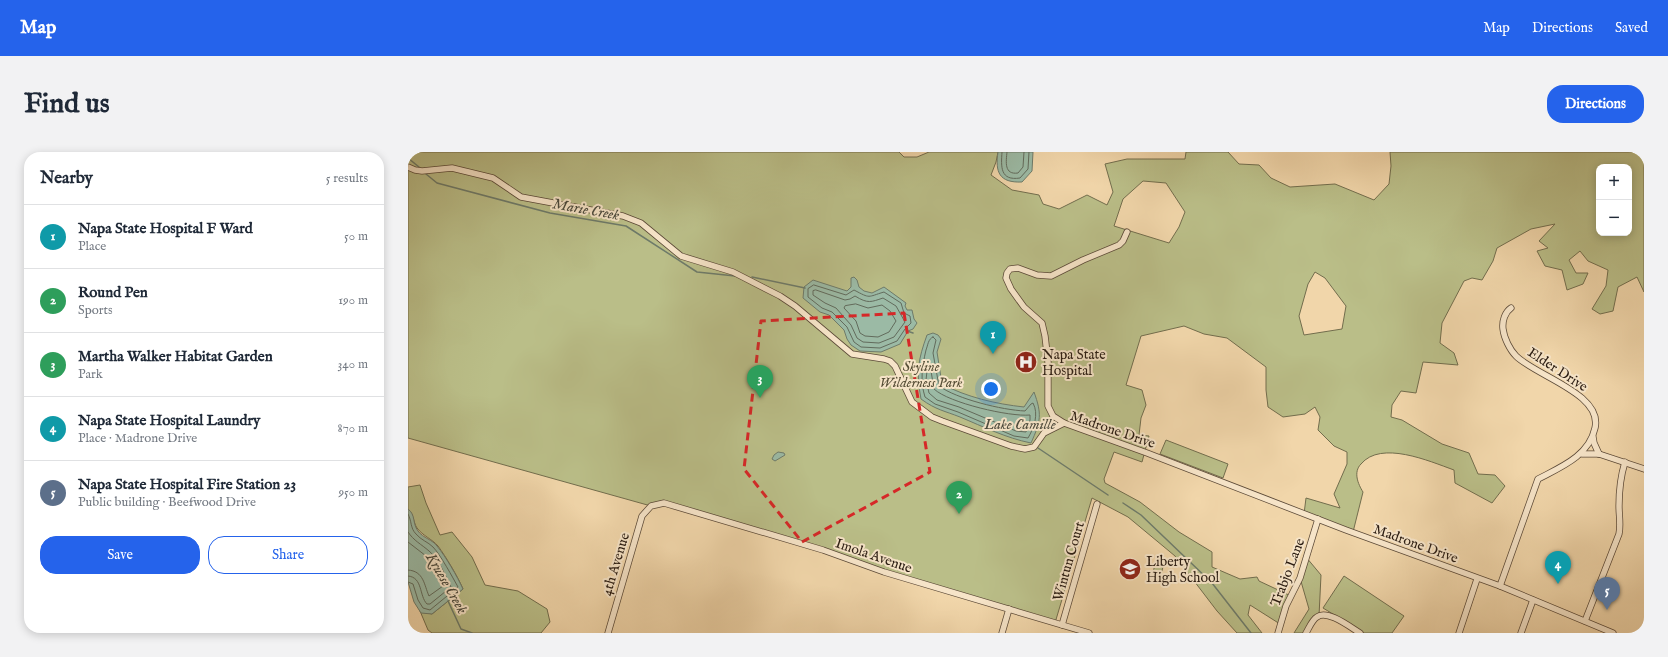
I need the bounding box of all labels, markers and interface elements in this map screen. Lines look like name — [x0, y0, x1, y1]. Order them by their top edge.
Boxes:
text: Map — [20, 16, 56, 40]
text: Map — [1483, 19, 1510, 37]
text: Directions — [1532, 19, 1593, 37]
text: Saved — [1615, 19, 1648, 37]
button: Directions — [1547, 85, 1644, 123]
text: Find us — [24, 87, 110, 122]
map controls — [1596, 164, 1632, 236]
button: + — [1596, 164, 1632, 200]
text: Nearby — [40, 168, 93, 189]
text: 5 results — [326, 170, 368, 187]
water label: Marie Creek — [551, 194, 621, 225]
button: − — [1596, 200, 1632, 236]
text: Napa State Hospital F Ward — [78, 219, 253, 238]
text: 1 — [51, 228, 55, 245]
text: 50 m — [344, 228, 368, 245]
text: Place — [78, 238, 106, 255]
text: Round Pen — [78, 283, 148, 302]
text: 2 — [50, 292, 56, 309]
text: 190 m — [338, 292, 368, 309]
text: Sports — [78, 302, 113, 319]
pin: 1 — [980, 321, 1006, 354]
street label: Elder Drive — [1524, 344, 1591, 396]
place label: Napa State Hospital — [1042, 346, 1106, 380]
text: Martha Walker Habitat Garden — [78, 347, 273, 366]
hospital icon: Napa State Hospital — [1013, 349, 1039, 375]
text: 3 — [51, 356, 55, 373]
text: 340 m — [338, 356, 368, 373]
park label: Skyline Wilderness Park — [880, 358, 963, 392]
pin: 3 — [747, 365, 773, 398]
text: Park — [78, 366, 103, 383]
your location — [981, 379, 1001, 399]
street label: Madrone Drive — [1068, 407, 1158, 453]
text: Napa State Hospital Laundry — [78, 411, 260, 430]
water label: Lake Camille — [983, 415, 1056, 434]
text: 4 — [50, 420, 56, 437]
text: 870 m — [338, 420, 368, 437]
text: Place · Madrone Drive — [78, 430, 197, 447]
text: Napa State Hospital Fire Station 23 — [78, 475, 296, 494]
pin: 2 — [946, 481, 972, 514]
text: 5 — [51, 484, 55, 501]
text: 950 m — [338, 484, 368, 501]
text: Public building · Beefwood Drive — [78, 494, 256, 511]
street label: Wintun Court — [1049, 519, 1089, 603]
street label: Madrone Drive — [1371, 520, 1461, 568]
street label: 4th Avenue — [598, 530, 634, 598]
street label: Imola Avenue — [833, 534, 915, 578]
street label: Trabjo Lane — [1267, 535, 1309, 609]
button: Save — [40, 536, 200, 574]
button: Share — [208, 536, 368, 574]
water label: Kruese Creek — [421, 549, 472, 617]
pin: 4 — [1545, 551, 1571, 584]
place label: Liberty High School — [1146, 553, 1219, 587]
school or university icon: Liberty High School — [1117, 556, 1143, 582]
pin: 5 — [1594, 577, 1620, 610]

